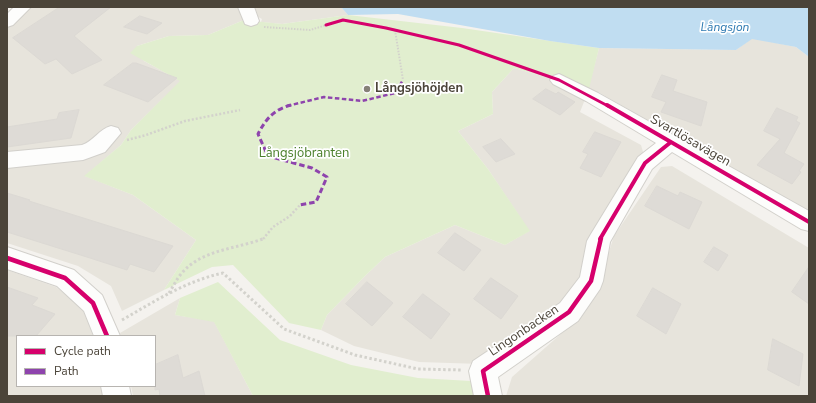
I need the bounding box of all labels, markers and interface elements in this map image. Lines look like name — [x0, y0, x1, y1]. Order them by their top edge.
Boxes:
water label: Långsjön — [701, 21, 749, 35]
place label: Långsjöhöjden — [375, 81, 463, 97]
marker: Långsjöhöjden — [362, 84, 372, 94]
street label: Svartlösavägen — [647, 112, 733, 170]
park label: Långsjöbranten — [259, 146, 349, 162]
street label: Lingonbacken — [486, 302, 562, 360]
legend — [16, 335, 156, 387]
text: Cycle path — [54, 343, 111, 359]
text: Path — [54, 363, 79, 379]

